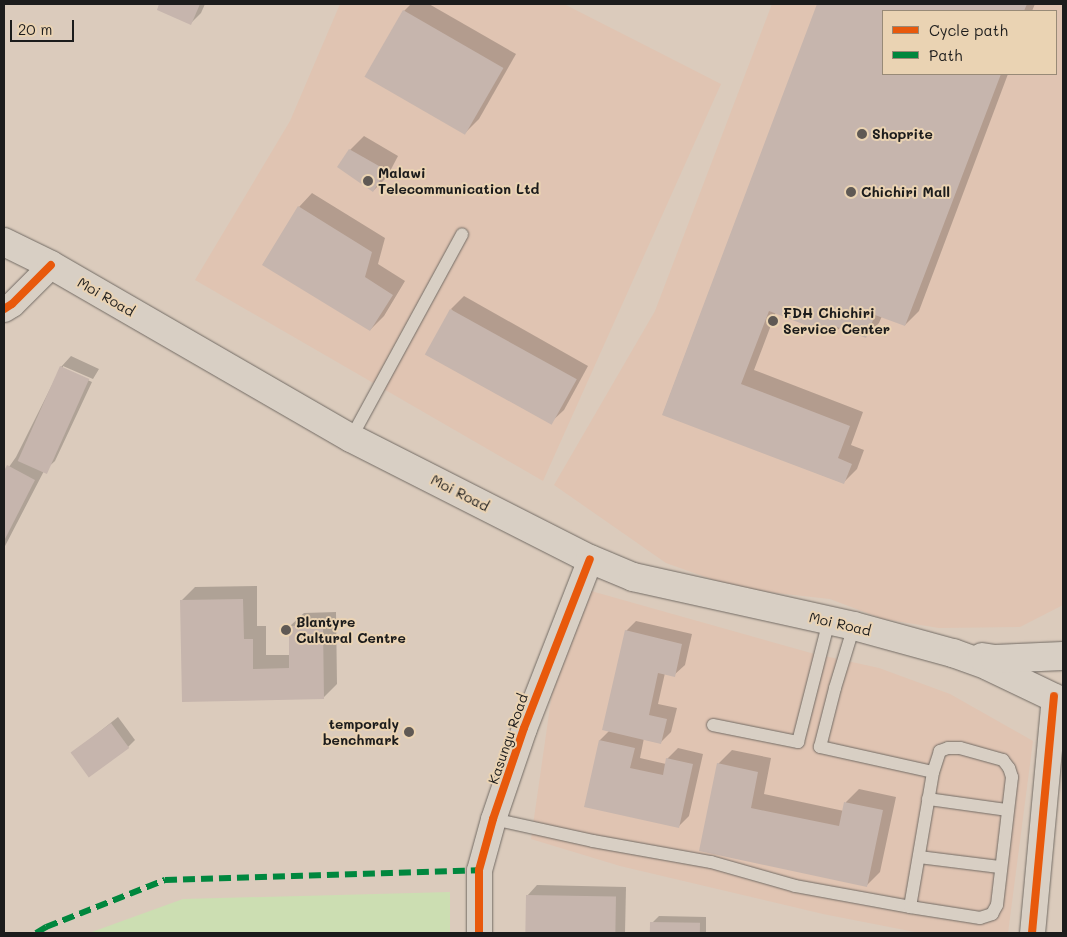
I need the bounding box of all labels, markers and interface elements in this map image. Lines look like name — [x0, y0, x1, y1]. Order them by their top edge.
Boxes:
scale bar — [12, 10, 76, 42]
legend — [882, 10, 1057, 75]
text: 20 m — [18, 19, 52, 39]
text: Cycle path — [929, 20, 1008, 40]
text: Path — [929, 45, 963, 65]
place label: Shoprite — [872, 126, 933, 142]
marker: Shoprite — [856, 128, 868, 140]
place label: Malawi Telecommunication Ltd — [378, 165, 539, 198]
marker: Malawi Telecommunication Ltd — [362, 175, 374, 187]
place label: Chichiri Mall — [861, 184, 950, 200]
marker: Chichiri Mall — [845, 186, 857, 198]
street label: Moi Road — [74, 274, 138, 320]
place label: FDH Chichiri Service Center — [783, 305, 890, 338]
marker: FDH Chichiri Service Center — [767, 315, 779, 327]
street label: Moi Road — [428, 471, 492, 515]
street label: Moi Road — [807, 609, 873, 639]
place label: Blantyre Cultural Centre — [296, 614, 406, 646]
marker: Blantyre Cultural Centre — [280, 624, 292, 636]
street label: Kasungu Road — [485, 692, 531, 786]
place label: temporaly benchmark — [323, 716, 399, 749]
marker: temporaly benchmark — [403, 726, 415, 738]

